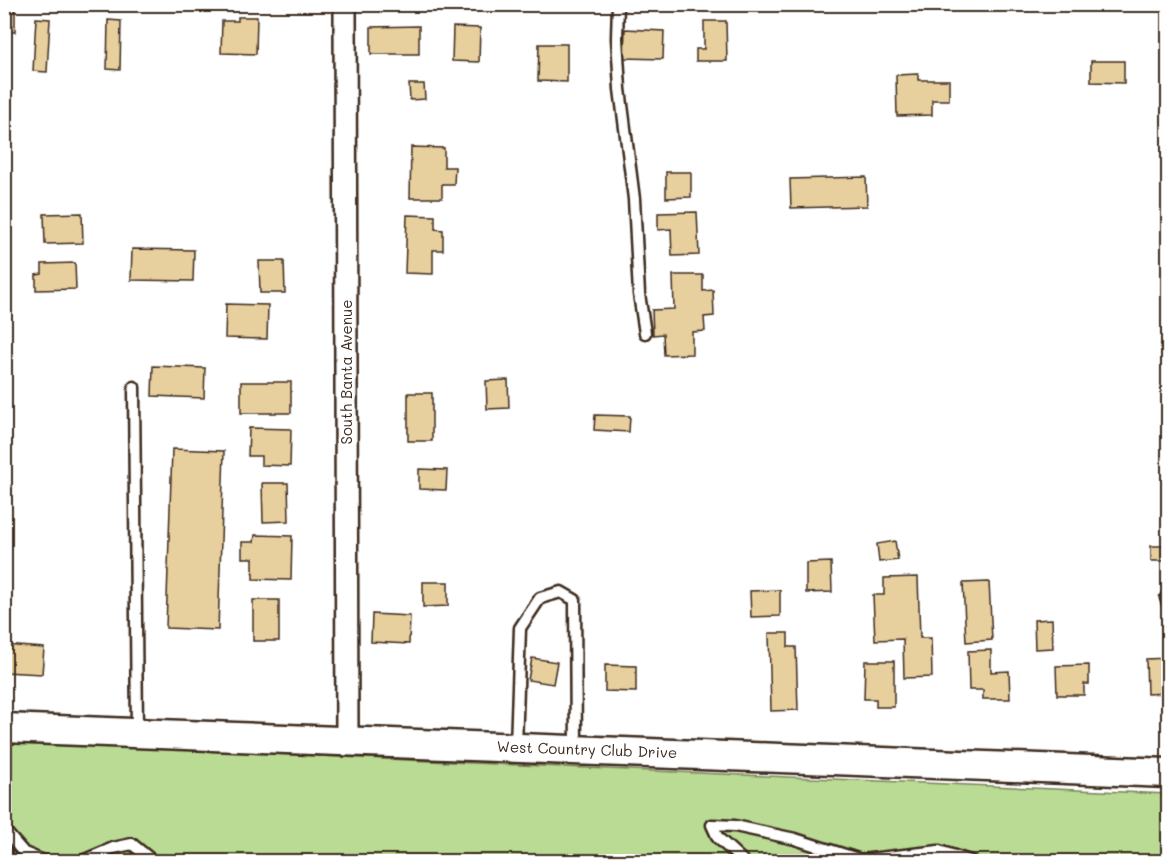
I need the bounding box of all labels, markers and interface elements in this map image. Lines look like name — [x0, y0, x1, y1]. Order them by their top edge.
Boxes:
street label: South Banta Avenue — [336, 299, 356, 445]
street label: West Country Club Drive — [496, 736, 678, 762]

